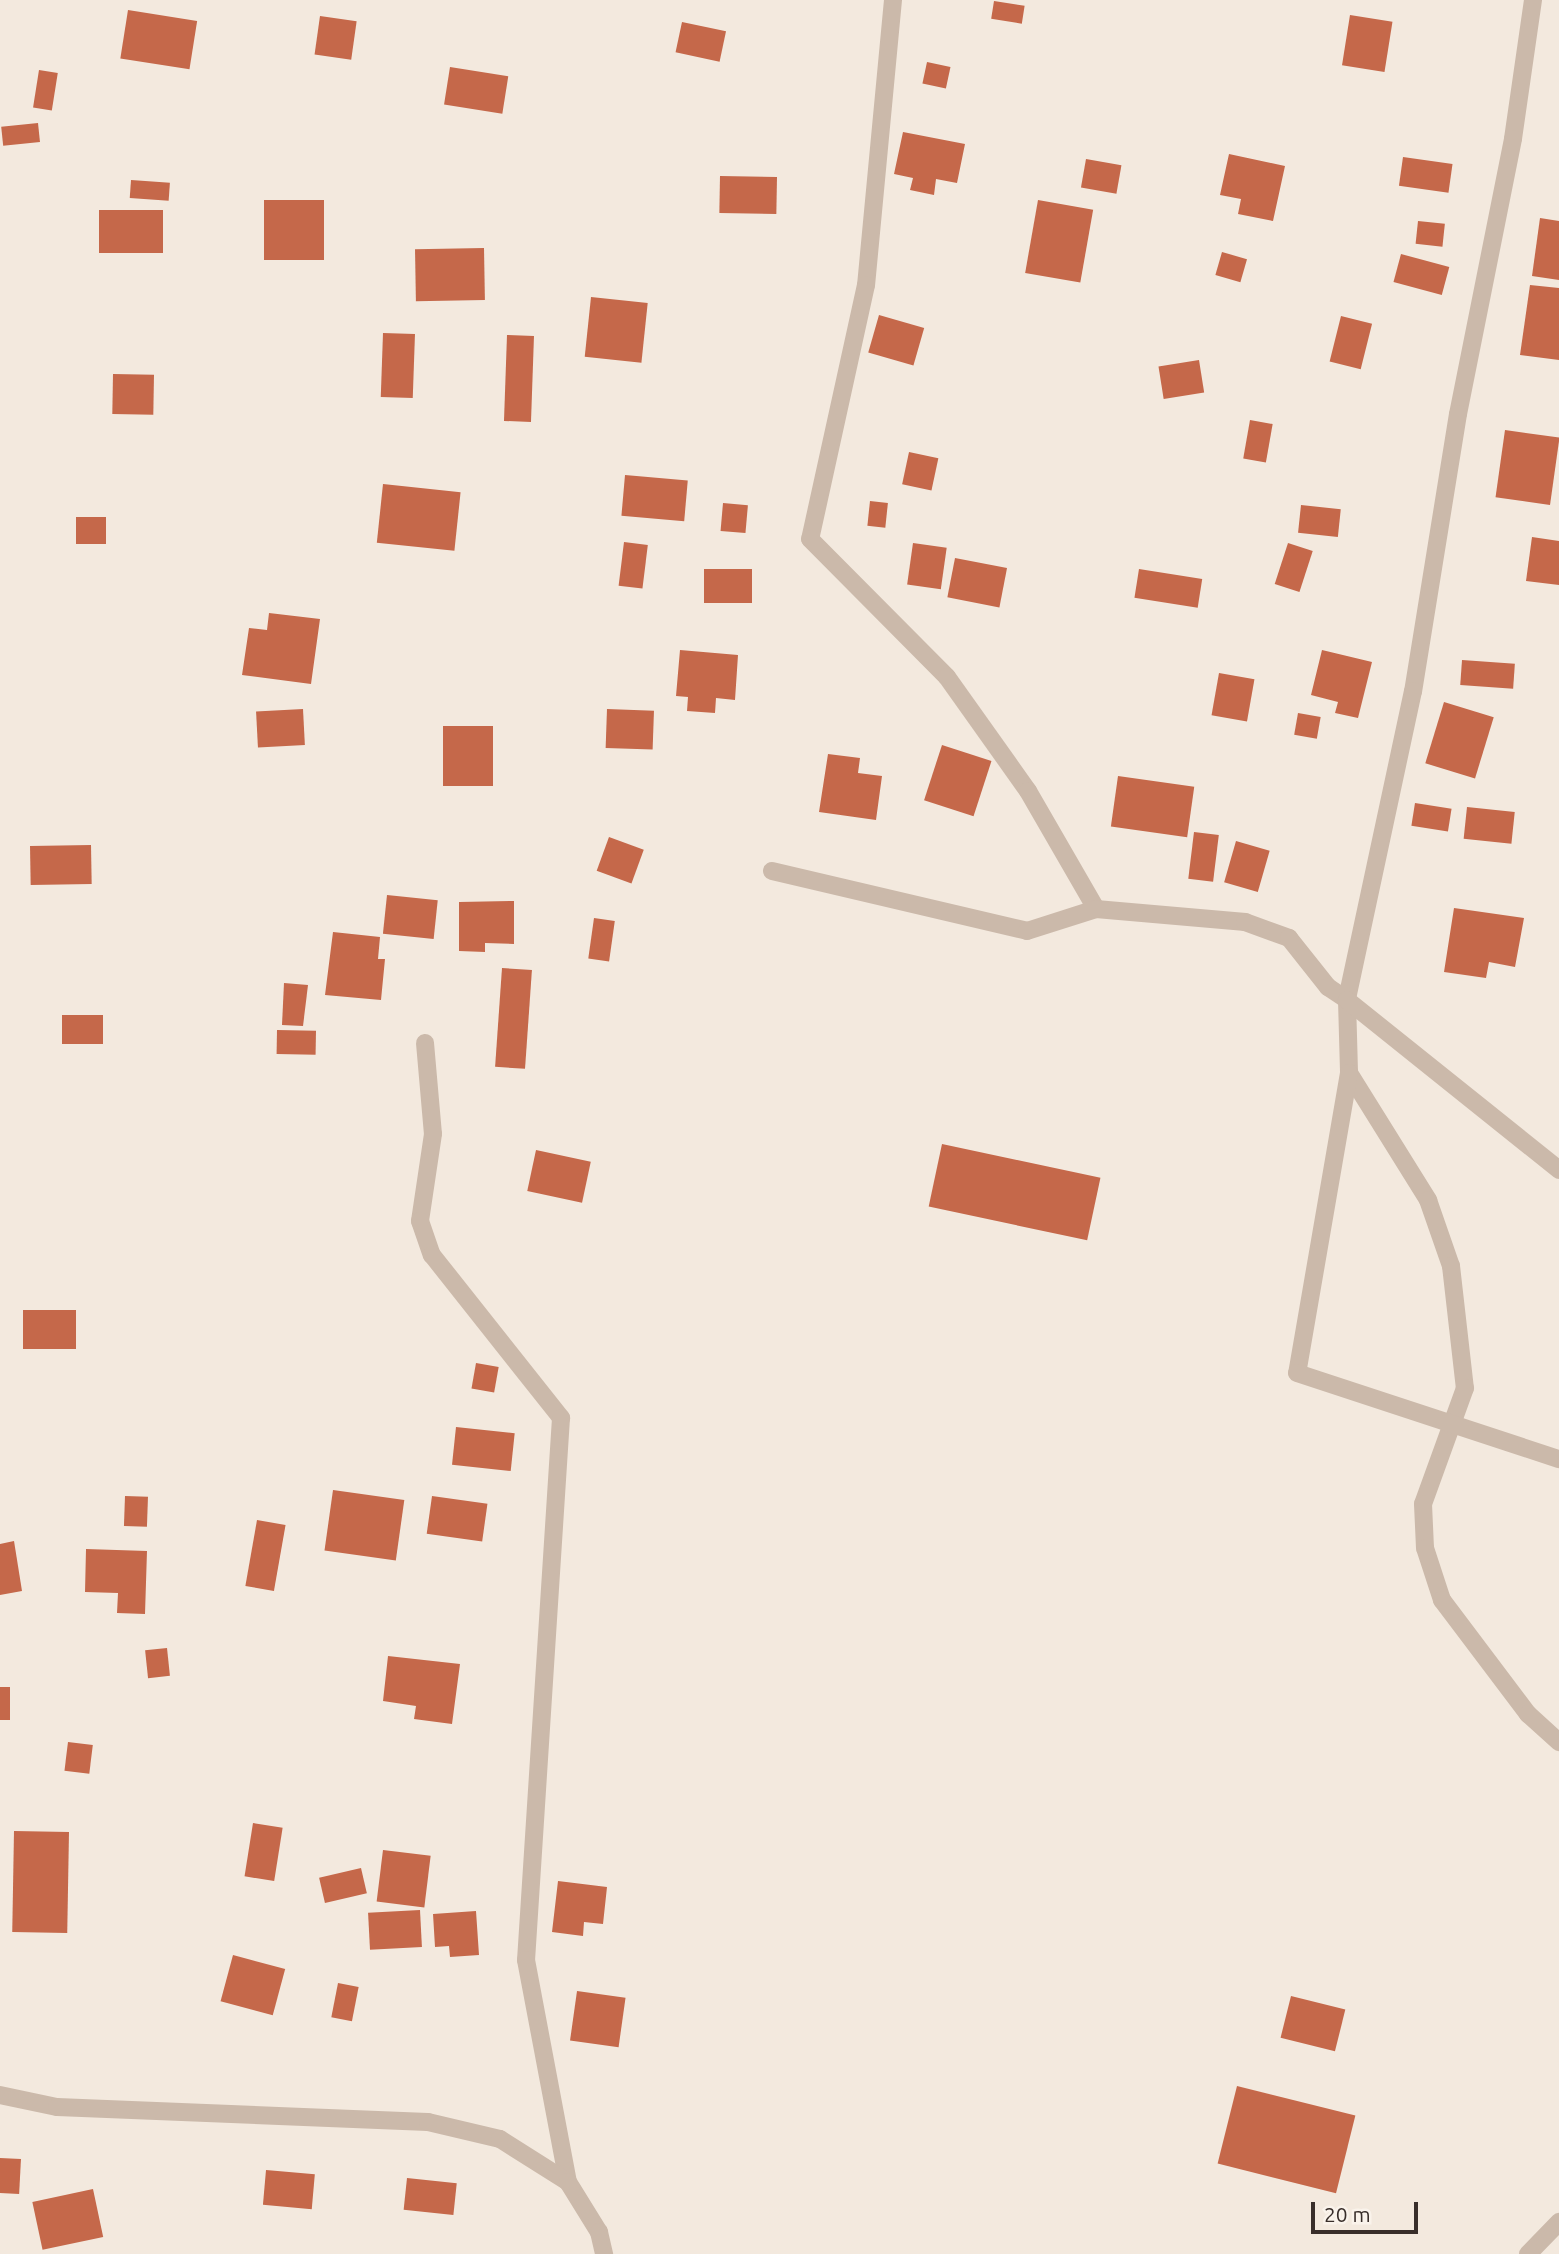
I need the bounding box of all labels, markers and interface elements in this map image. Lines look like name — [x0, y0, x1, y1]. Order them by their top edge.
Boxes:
scale bar — [1314, 2188, 1421, 2232]
text: 20 m — [1324, 2202, 1371, 2226]

